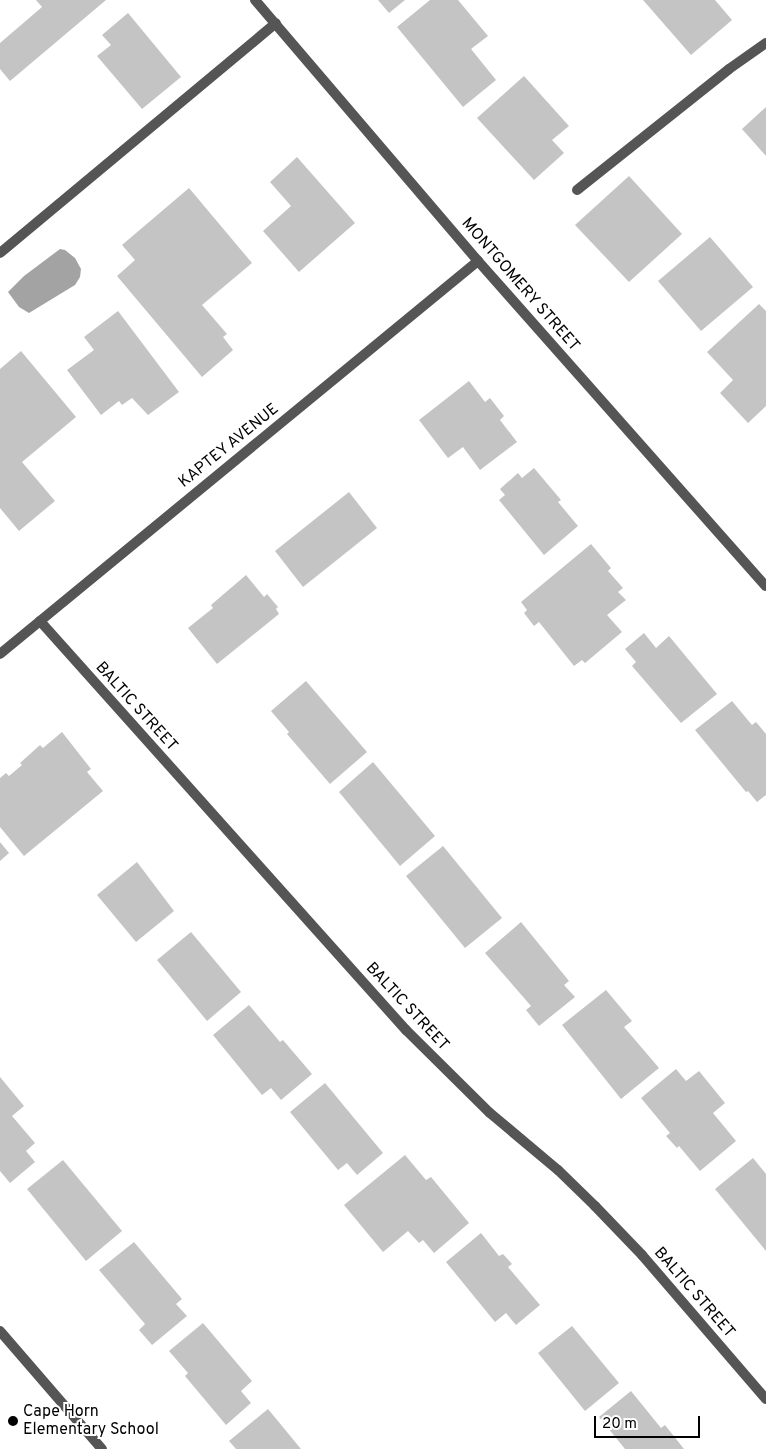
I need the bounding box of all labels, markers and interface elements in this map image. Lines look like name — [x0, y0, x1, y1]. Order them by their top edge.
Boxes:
street label: MONTGOMERY STREET — [457, 214, 583, 356]
street label: KAPTEY AVENUE — [175, 399, 283, 493]
street label: BALTIC STREET — [91, 658, 181, 756]
street label: BALTIC STREET — [361, 959, 453, 1055]
street label: BALTIC STREET — [649, 1244, 739, 1342]
place label: Cape Horn Elementary School — [23, 1402, 159, 1440]
scale bar — [596, 1406, 702, 1438]
marker: Cape Horn Elementary School — [7, 1415, 19, 1427]
text: 20 m — [602, 1415, 637, 1434]

